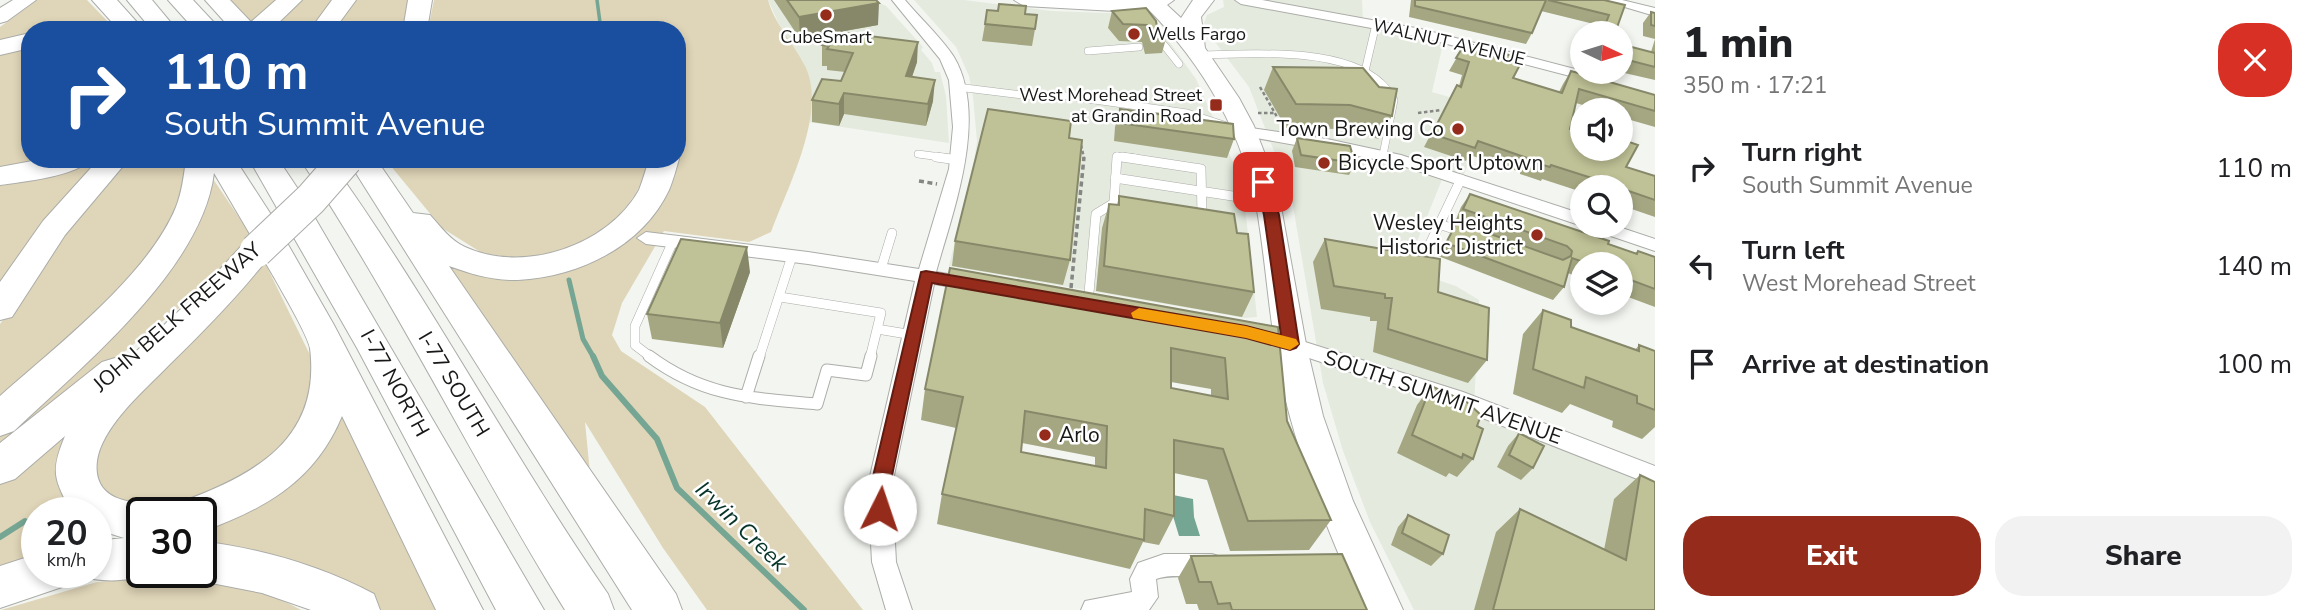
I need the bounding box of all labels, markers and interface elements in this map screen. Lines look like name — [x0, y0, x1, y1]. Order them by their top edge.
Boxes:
marker: CubeSmart — [818, 7, 834, 23]
street label: WALNUT AVENUE — [1371, 13, 1527, 71]
text: 1 min — [1683, 15, 1793, 72]
north arrow — [1570, 21, 1633, 84]
map controls — [1570, 21, 1633, 315]
place label: Wells Fargo — [1148, 22, 1246, 46]
button: close — [2218, 23, 2292, 97]
place label: CubeSmart — [780, 25, 872, 49]
marker: Wells Fargo — [1126, 26, 1142, 42]
text: 110 m — [164, 39, 308, 106]
icon: right — [49, 49, 140, 140]
text: 350 m · 17:21 — [1683, 70, 1828, 101]
place label: West Morehead Street at Grandin Road — [1019, 83, 1203, 128]
marker: West Morehead Street at Grandin Road — [1208, 97, 1224, 113]
button: sound — [1570, 98, 1633, 161]
text: South Summit Avenue — [164, 103, 485, 146]
place label: Town Brewing Co — [1277, 115, 1444, 143]
marker: Town Brewing Co — [1450, 121, 1466, 137]
text: Turn right — [1742, 135, 1861, 170]
place label: Bicycle Sport Uptown — [1338, 149, 1543, 177]
icon: right — [1683, 149, 1721, 187]
text: 110 m — [2216, 151, 2292, 186]
pin — [1233, 152, 1293, 212]
marker: Bicycle Sport Uptown — [1316, 155, 1332, 171]
icon: arrive — [1244, 163, 1282, 201]
text: South Summit Avenue — [1742, 170, 1973, 201]
button: search — [1570, 175, 1633, 238]
place label: Wesley Heights Historic District — [1373, 209, 1524, 261]
marker: Wesley Heights Historic District — [1529, 227, 1545, 243]
text: Turn left — [1742, 233, 1845, 268]
street label: JOHN BELK FREEWAY — [86, 236, 268, 399]
icon: left — [1683, 247, 1721, 285]
text: 140 m — [2216, 249, 2292, 284]
button: layers — [1570, 252, 1633, 315]
text: West Morehead Street — [1742, 268, 1975, 299]
street label: I-77 NORTH — [354, 324, 436, 442]
street label: I-77 SOUTH — [412, 326, 496, 442]
street label: SOUTH SUMMIT AVENUE — [1320, 343, 1566, 451]
icon: arrive — [1683, 345, 1721, 383]
text: Arrive at destination — [1742, 347, 1989, 382]
text: 100 m — [2216, 347, 2292, 382]
place label: Arlo — [1059, 421, 1100, 449]
marker: Arlo — [1037, 427, 1053, 443]
position arrow — [843, 472, 917, 546]
water label: Irwin Creek — [688, 474, 795, 579]
speed limit sign: 30 — [126, 497, 217, 588]
text: 20 — [45, 510, 88, 557]
button: Exit — [1683, 516, 1981, 596]
button: Share — [1995, 516, 2292, 596]
text: km/h — [47, 548, 86, 572]

